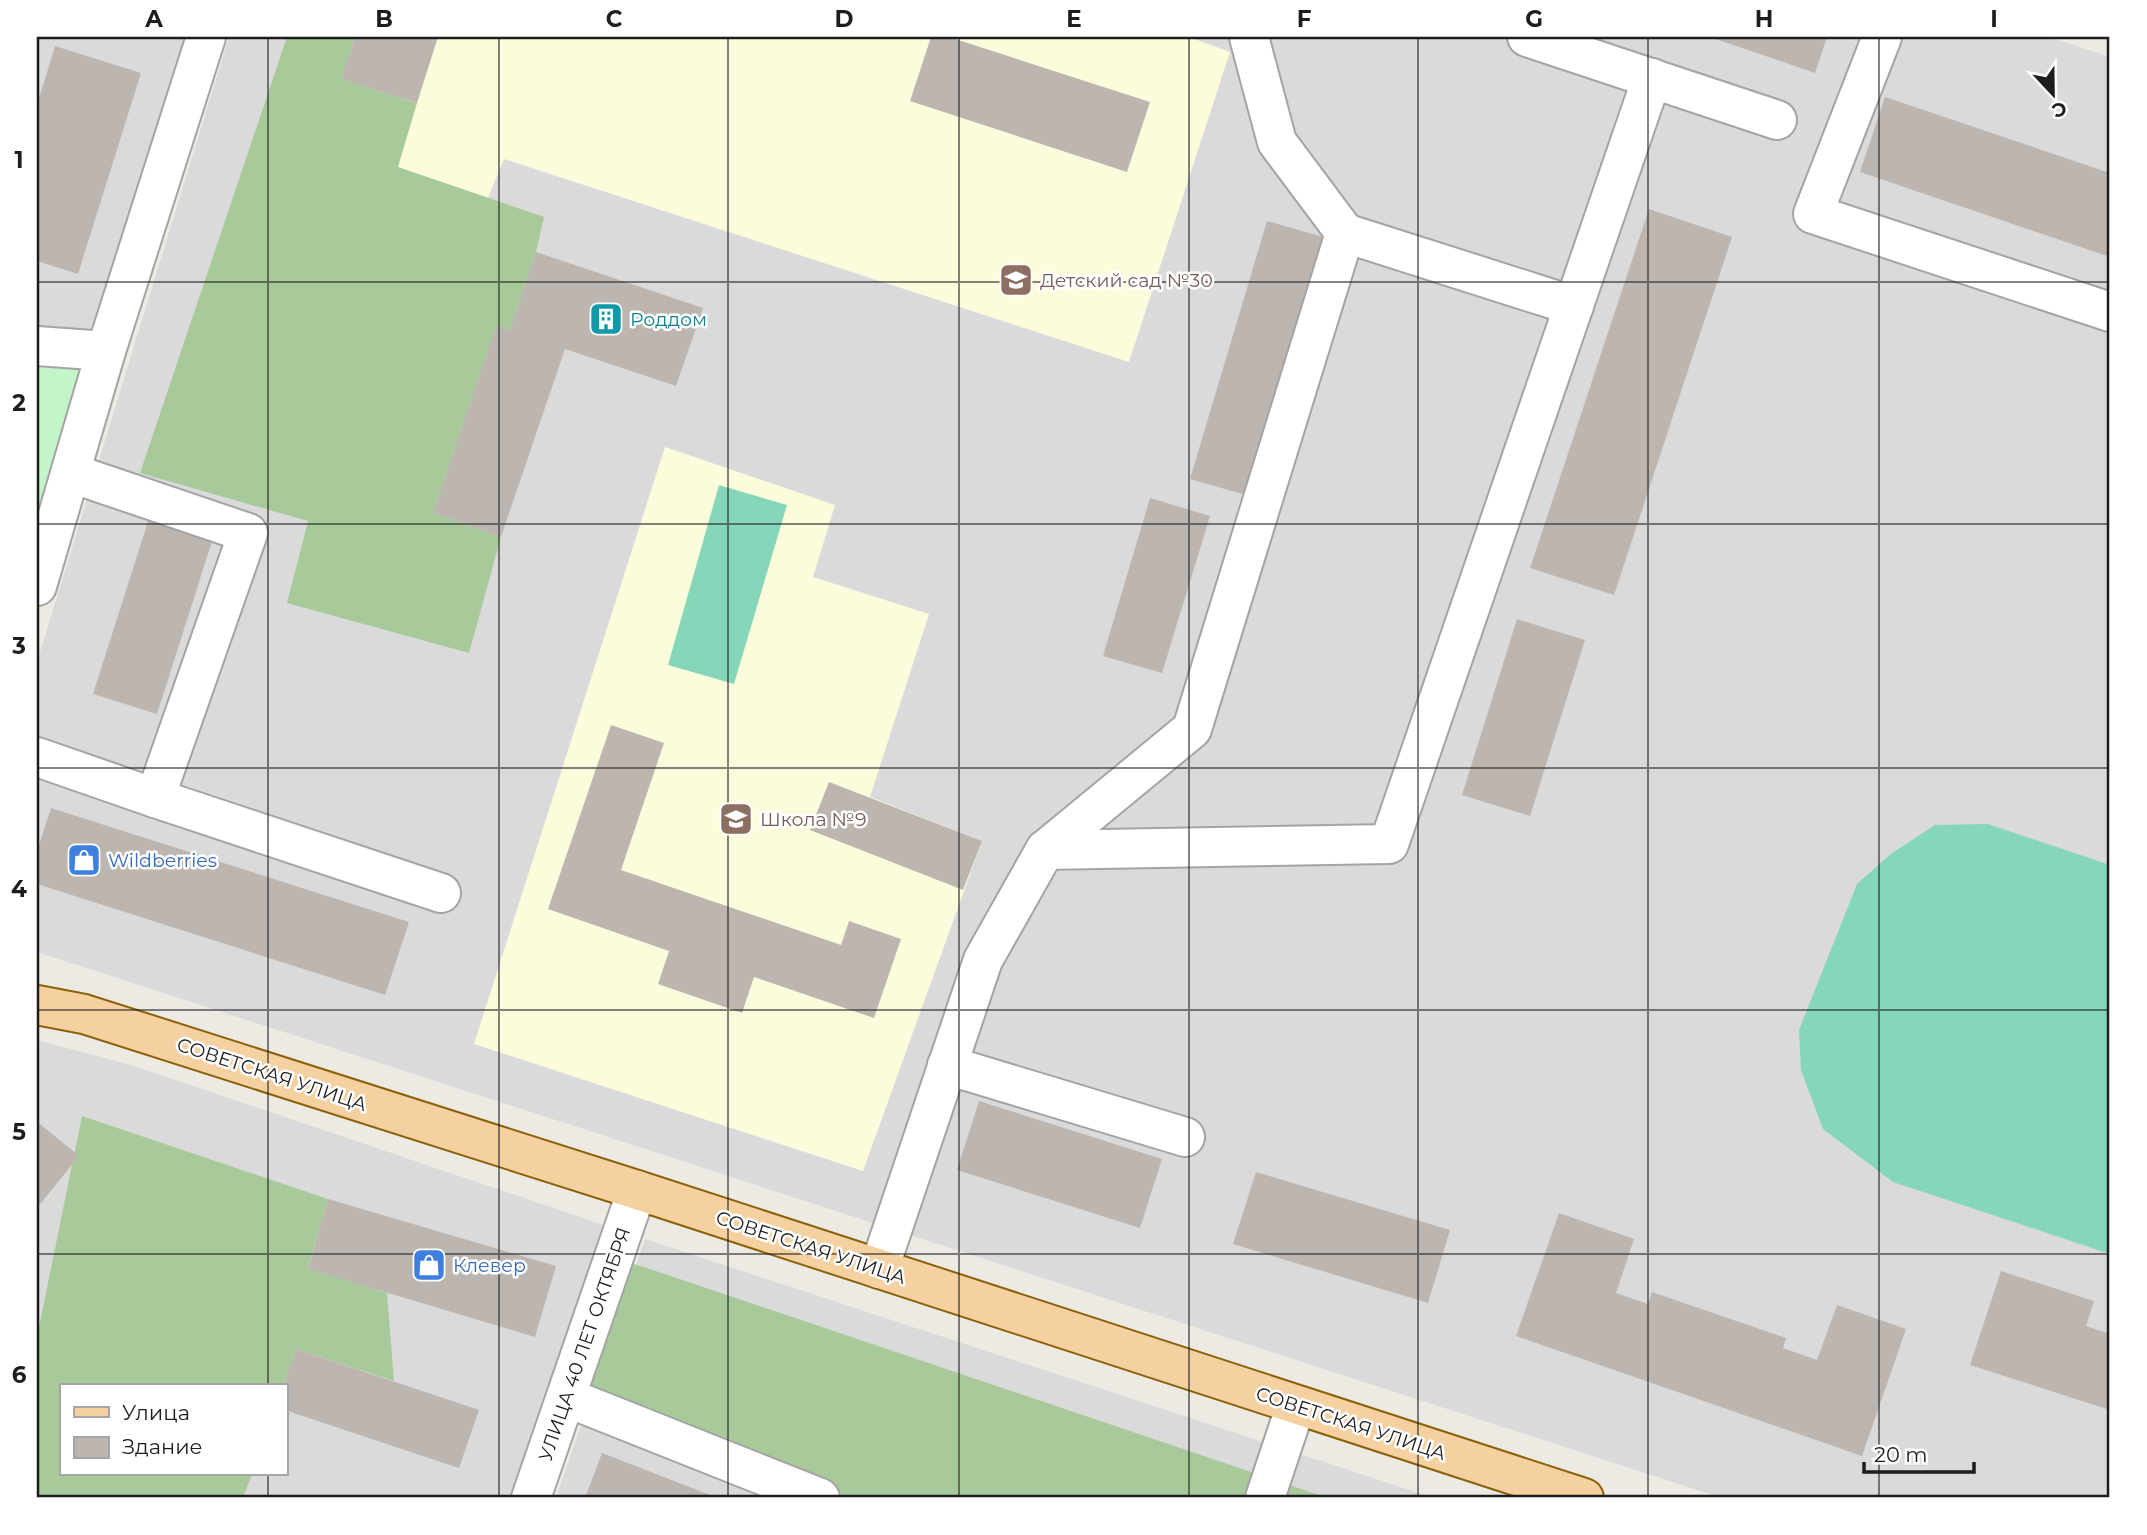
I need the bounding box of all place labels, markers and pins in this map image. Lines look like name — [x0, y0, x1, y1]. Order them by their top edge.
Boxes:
school or university icon: Детский сад №30 — [997, 261, 1035, 299]
place label: Детский сад №30 — [1040, 269, 1213, 292]
building icon: Роддом — [587, 300, 625, 338]
place label: Роддом — [630, 308, 707, 331]
school or university icon: Школа №9 — [717, 800, 755, 838]
place label: Школа №9 — [760, 808, 867, 831]
shop icon: Wildberries — [65, 841, 103, 879]
place label: Wildberries — [108, 849, 217, 872]
shop icon: Клевер — [410, 1246, 448, 1284]
place label: Клевер — [453, 1254, 526, 1277]

